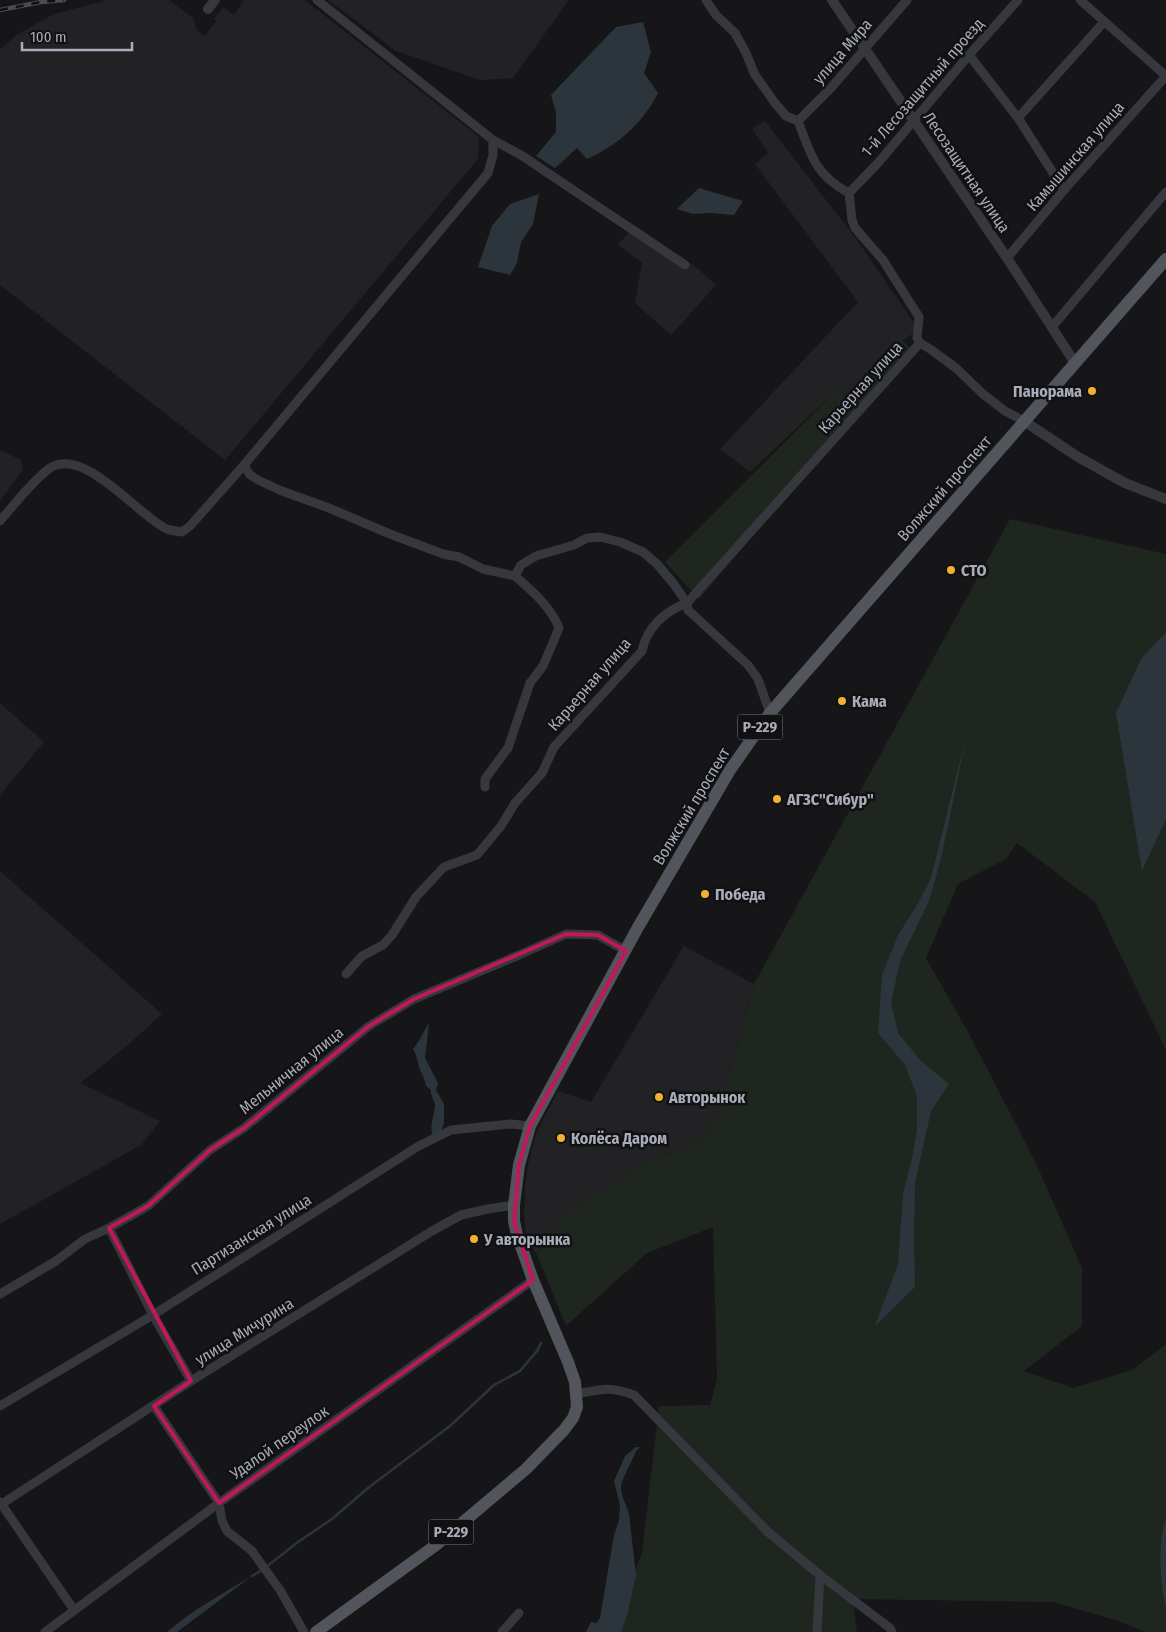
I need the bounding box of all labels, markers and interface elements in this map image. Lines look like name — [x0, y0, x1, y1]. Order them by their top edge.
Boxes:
street label: 1-й Лесозащитный проезд — [857, 14, 988, 160]
street label: улица Мира — [809, 15, 876, 88]
scale bar — [22, 20, 132, 52]
text: 100 m — [30, 28, 67, 46]
street label: Камышинская улица — [1023, 98, 1128, 215]
street label: Лесозащитная улица — [919, 108, 1014, 236]
street label: Карьерная улица — [814, 337, 907, 437]
place label: Панорама — [1013, 382, 1082, 401]
marker: Панорама — [1086, 385, 1098, 397]
street label: Волжский проспект — [893, 431, 996, 545]
place label: СТО — [961, 561, 987, 580]
marker: СТО — [945, 564, 957, 576]
street label: Карьерная улица — [544, 634, 635, 735]
place label: Кама — [852, 692, 887, 711]
marker: Кама — [836, 695, 848, 707]
road number: Р-229 — [738, 714, 782, 740]
street label: Волжский проспект — [649, 744, 734, 868]
place label: АГЗС"Сибур" — [786, 790, 874, 809]
marker: АГЗС"Сибур" — [771, 793, 783, 805]
place label: Победа — [715, 885, 766, 904]
marker: Победа — [699, 888, 711, 900]
street label: Мельничная улица — [236, 1023, 347, 1118]
place label: Авторынок — [668, 1088, 746, 1107]
marker: Авторынок — [653, 1091, 665, 1103]
place label: Колёса Даром — [571, 1129, 667, 1148]
marker: Колёса Даром — [555, 1132, 567, 1144]
street label: Партизанская улица — [188, 1190, 315, 1279]
place label: У авторынка — [483, 1230, 571, 1249]
marker: У авторынка — [468, 1233, 480, 1245]
street label: улица Мичурина — [192, 1294, 297, 1369]
street label: Удалой переулок — [226, 1401, 333, 1484]
road number: Р-229 — [428, 1520, 474, 1544]

